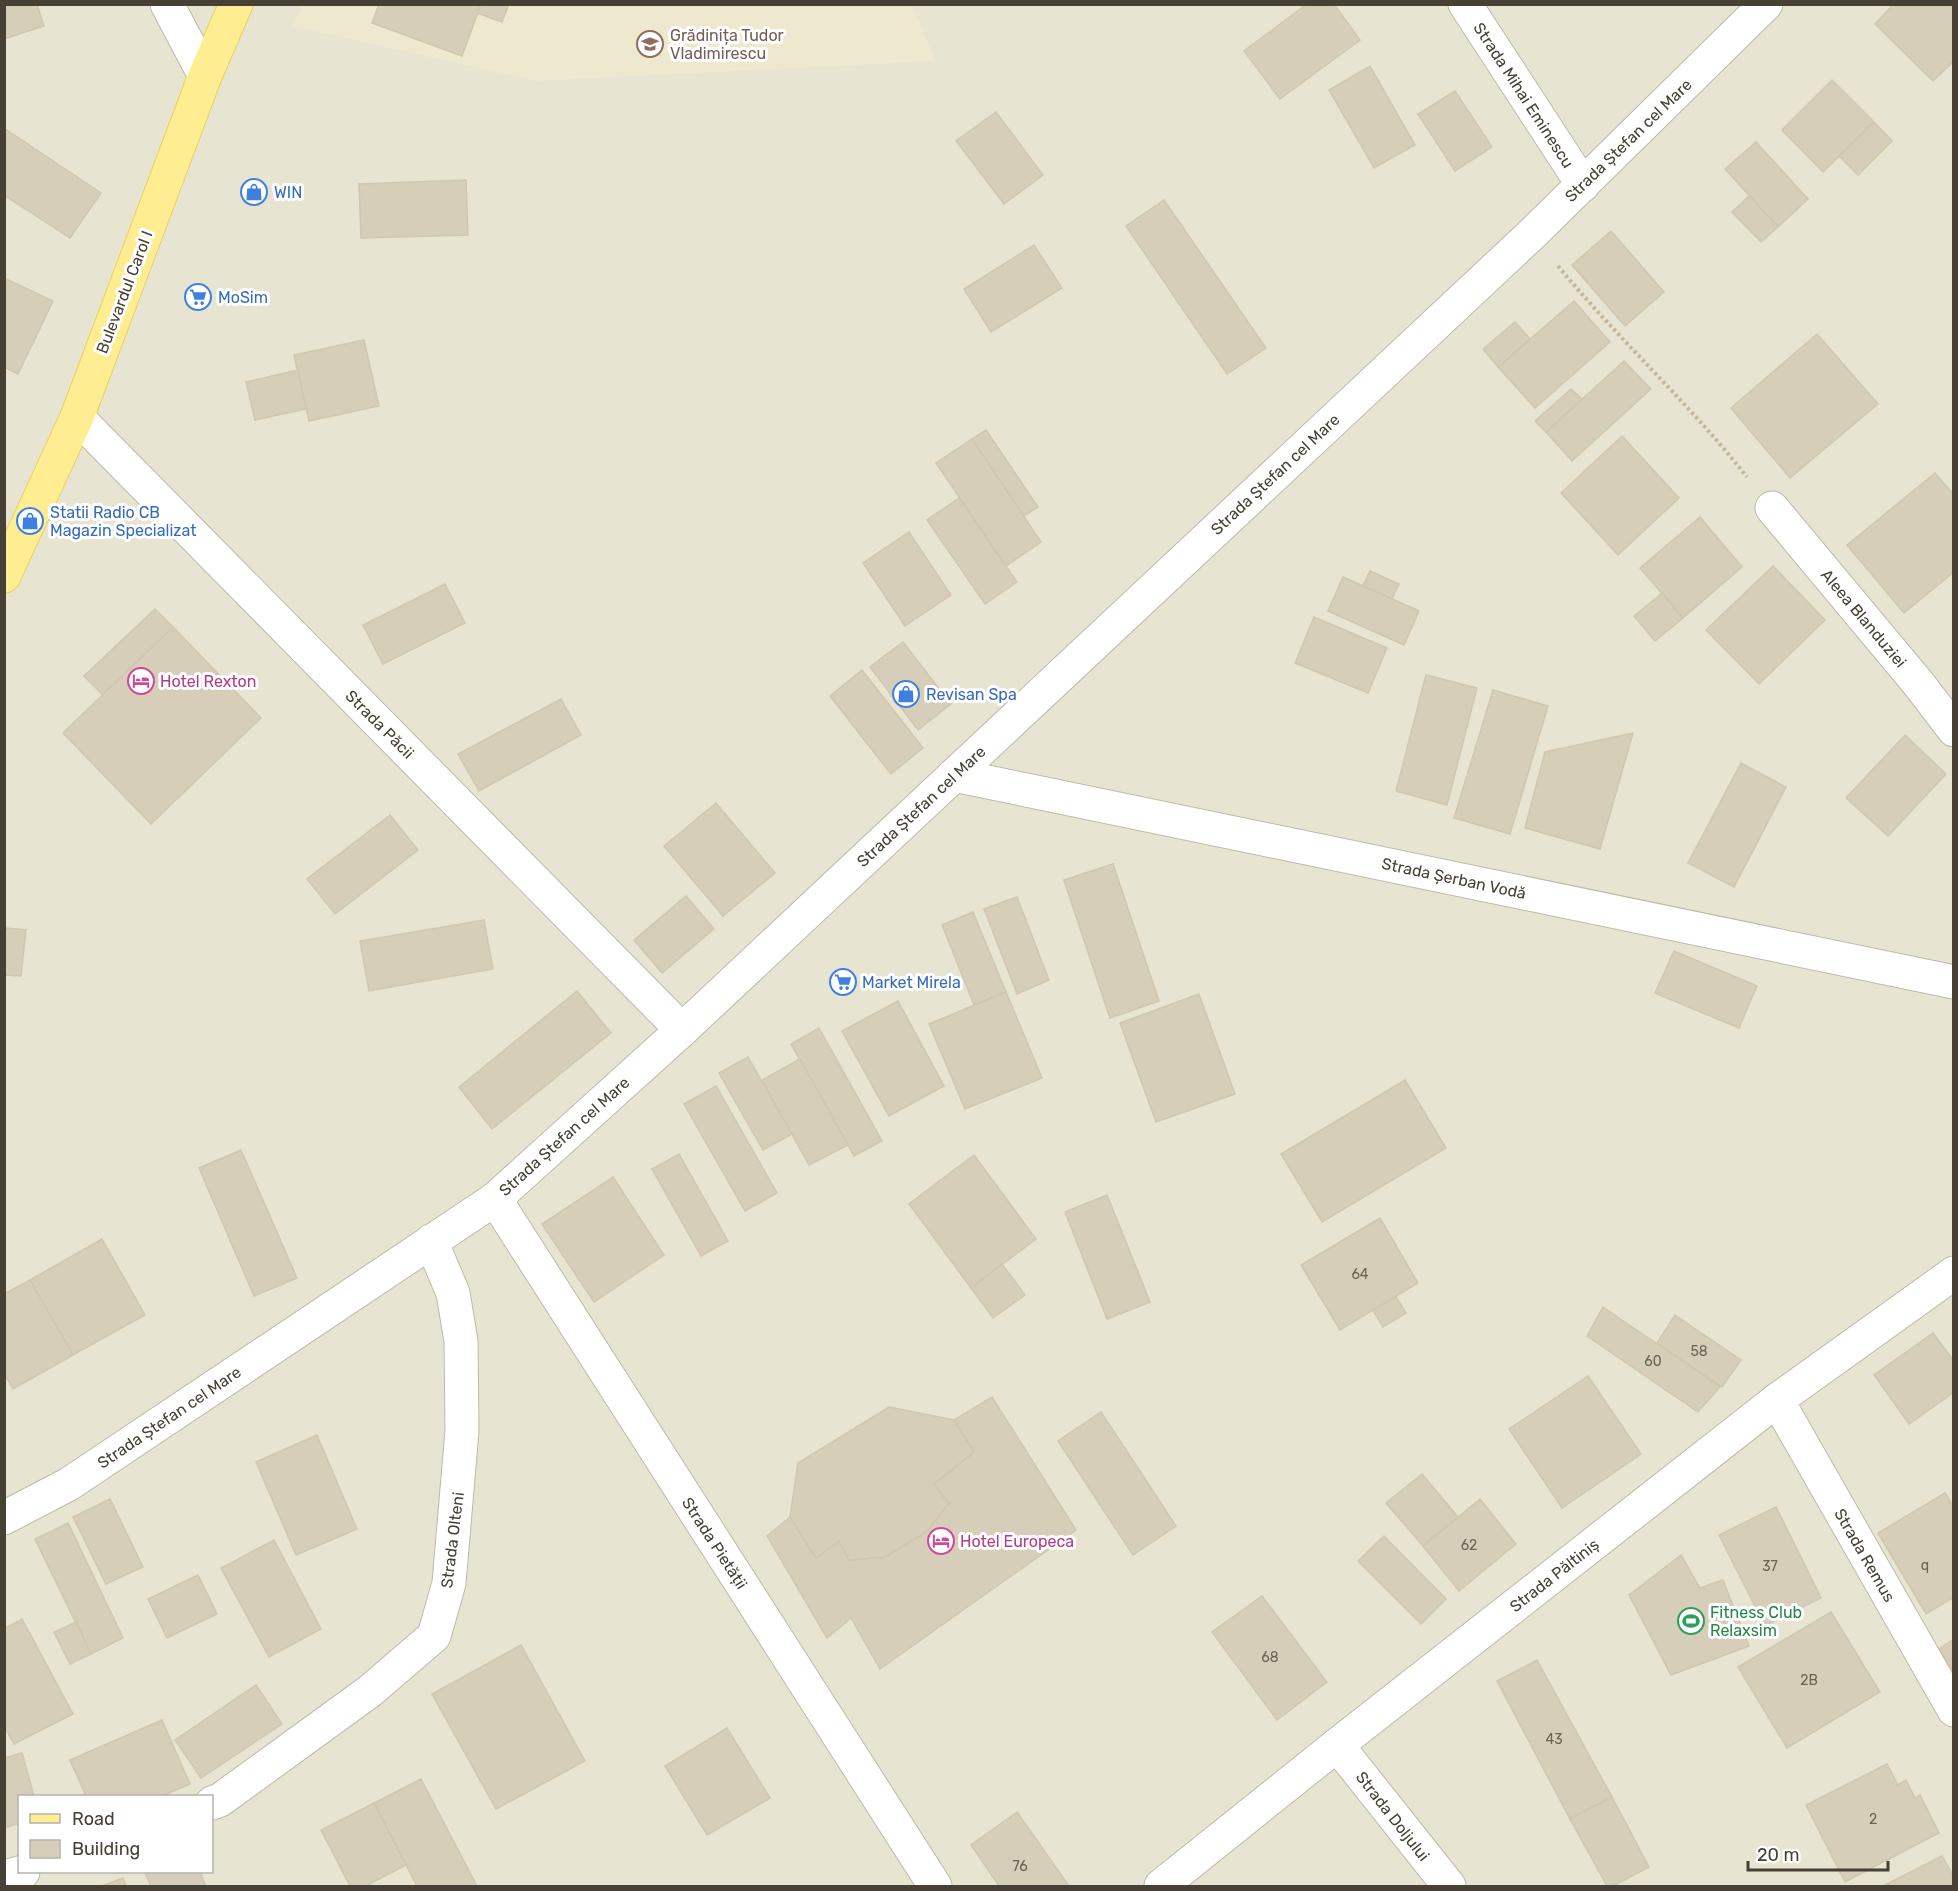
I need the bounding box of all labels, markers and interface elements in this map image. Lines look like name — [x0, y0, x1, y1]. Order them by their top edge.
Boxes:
street label: Strada Mihai Eminescu — [1470, 19, 1578, 171]
place label: Grădinița Tudor Vladimirescu — [670, 26, 784, 63]
school or university icon: Grădinița Tudor Vladimirescu — [635, 29, 665, 59]
street label: Strada Ștefan cel Mare — [1561, 75, 1696, 206]
shop icon: WIN — [239, 177, 269, 207]
place label: WIN — [274, 183, 302, 202]
street label: Bulevardul Carol I — [92, 228, 157, 356]
supermarket icon: MoSim — [183, 282, 213, 312]
place label: MoSim — [218, 288, 268, 307]
street label: Strada Ștefan cel Mare — [1207, 410, 1344, 539]
place label: Statii Radio CB Magazin Specializat — [50, 503, 196, 540]
shop icon: Statii Radio CB Magazin Specializat — [15, 506, 45, 536]
street label: Aleea Blanduziei — [1817, 565, 1910, 671]
hotel icon: Hotel Rexton — [126, 666, 156, 696]
place label: Hotel Rexton — [160, 672, 256, 691]
shop icon: Revisan Spa — [891, 679, 921, 709]
place label: Revisan Spa — [926, 685, 1017, 704]
street label: Strada Păcii — [342, 686, 418, 762]
street label: Strada Ștefan cel Mare — [853, 742, 990, 871]
street label: Strada Șerban Vodă — [1380, 854, 1528, 903]
supermarket icon: Market Mirela — [828, 967, 858, 997]
place label: Market Mirela — [862, 973, 961, 992]
street label: Strada Ștefan cel Mare — [495, 1073, 633, 1200]
house number: 64 — [1351, 1266, 1369, 1283]
house number: 58 — [1690, 1343, 1708, 1360]
house number: 60 — [1644, 1353, 1662, 1370]
street label: Strada Ștefan cel Mare — [94, 1362, 245, 1473]
street label: Strada Olteni — [437, 1491, 468, 1589]
street label: Strada Pietății — [678, 1494, 751, 1593]
street label: Strada Remus — [1830, 1505, 1899, 1605]
hotel icon: Hotel Europeca — [926, 1526, 956, 1556]
place label: Hotel Europeca — [960, 1532, 1074, 1551]
street label: Strada Păltiniș — [1506, 1535, 1603, 1616]
house number: 62 — [1461, 1537, 1477, 1554]
house number: q — [1921, 1557, 1929, 1574]
house number: 37 — [1762, 1558, 1778, 1575]
place label: Fitness Club Relaxsim — [1710, 1603, 1802, 1640]
sports icon: Fitness Club Relaxsim — [1676, 1606, 1706, 1636]
house number: 68 — [1261, 1649, 1279, 1666]
house number: 2B — [1800, 1672, 1818, 1689]
house number: 43 — [1545, 1731, 1563, 1748]
street label: Strada Doljului — [1352, 1768, 1433, 1865]
legend — [18, 1795, 213, 1873]
text: Road — [72, 1808, 115, 1830]
house number: 2 — [1869, 1811, 1877, 1828]
scale bar — [1748, 1834, 1888, 1872]
text: Building — [72, 1838, 140, 1860]
text: 20 m — [1757, 1844, 1799, 1866]
house number: 76 — [1012, 1858, 1028, 1875]

